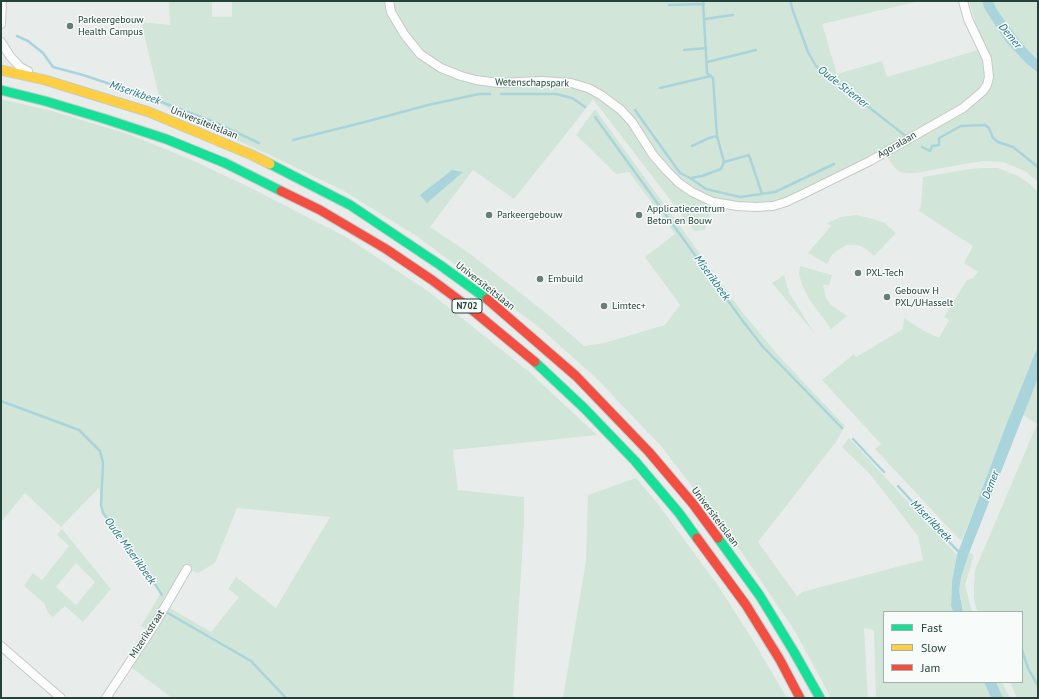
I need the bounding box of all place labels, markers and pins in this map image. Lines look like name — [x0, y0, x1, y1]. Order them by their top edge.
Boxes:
place label: Parkeergebouw Health Campus — [78, 14, 144, 38]
marker: Parkeergebouw Health Campus — [65, 21, 75, 31]
place label: Applicatiecentrum Beton en Bouw — [647, 203, 725, 226]
place label: Parkeergebouw — [497, 209, 563, 221]
marker: Parkeergebouw — [484, 210, 494, 220]
marker: Applicatiecentrum Beton en Bouw — [634, 210, 644, 220]
place label: PXL-Tech — [866, 267, 904, 279]
marker: PXL-Tech — [853, 268, 863, 278]
place label: Embuild — [548, 273, 583, 285]
marker: Embuild — [535, 274, 545, 284]
place label: Gebouw H PXL/UHasselt — [895, 285, 953, 308]
marker: Gebouw H PXL/UHasselt — [882, 292, 892, 302]
place label: Limtec+ — [612, 300, 646, 312]
marker: Limtec+ — [599, 301, 609, 311]

